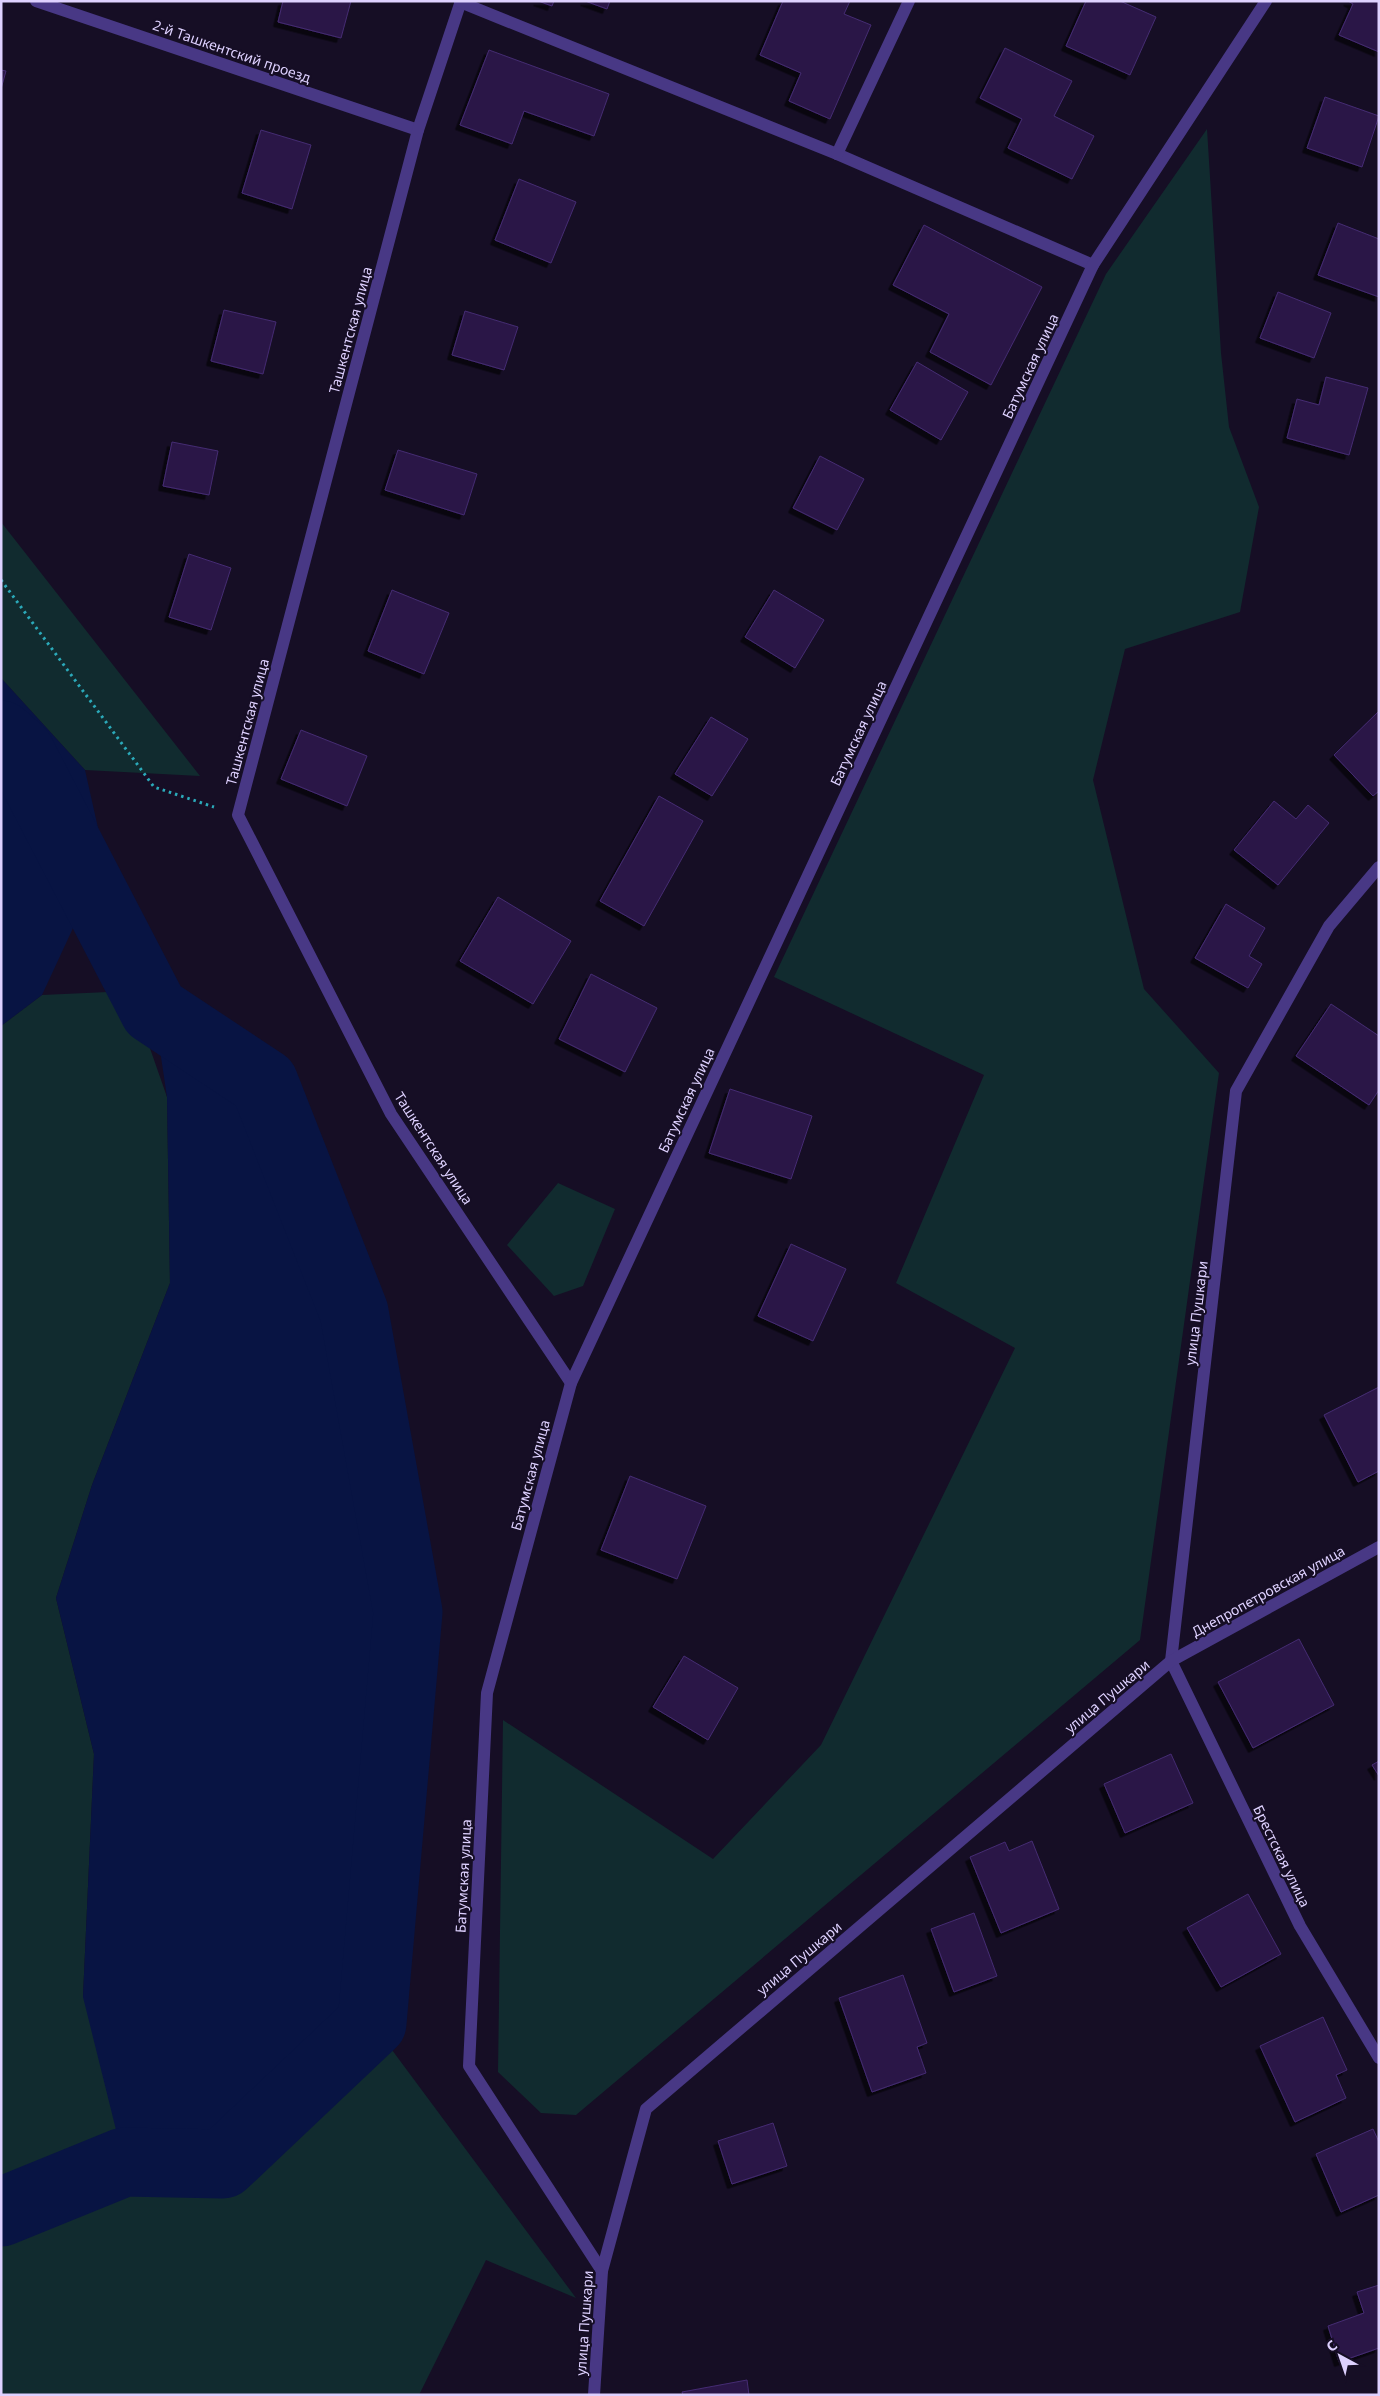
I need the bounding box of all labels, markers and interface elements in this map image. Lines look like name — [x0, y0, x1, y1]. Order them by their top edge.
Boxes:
street label: 2-й Ташкентский проезд — [150, 15, 314, 87]
street label: Ташкентская улица — [324, 264, 376, 396]
street label: Батумская улица — [997, 310, 1063, 422]
street label: Ташкентская улица — [221, 656, 273, 788]
street label: Батумская улица — [825, 677, 891, 789]
street label: Батумская улица — [653, 1044, 719, 1156]
street label: Ташкентская улица — [390, 1088, 478, 1208]
street label: улица Пушкари — [1180, 1260, 1212, 1366]
street label: Батумская улица — [506, 1418, 554, 1532]
street label: Днепропетровская улица — [1188, 1541, 1348, 1641]
street label: улица Пушкари — [1061, 1655, 1153, 1737]
street label: Брестская улица — [1249, 1802, 1315, 1910]
street label: Батумская улица — [451, 1819, 475, 1933]
street label: улица Пушкари — [753, 1917, 845, 1999]
street label: улица Пушкари — [571, 2270, 597, 2376]
north arrow — [1315, 2331, 1365, 2381]
text: С — [1322, 2335, 1341, 2356]

